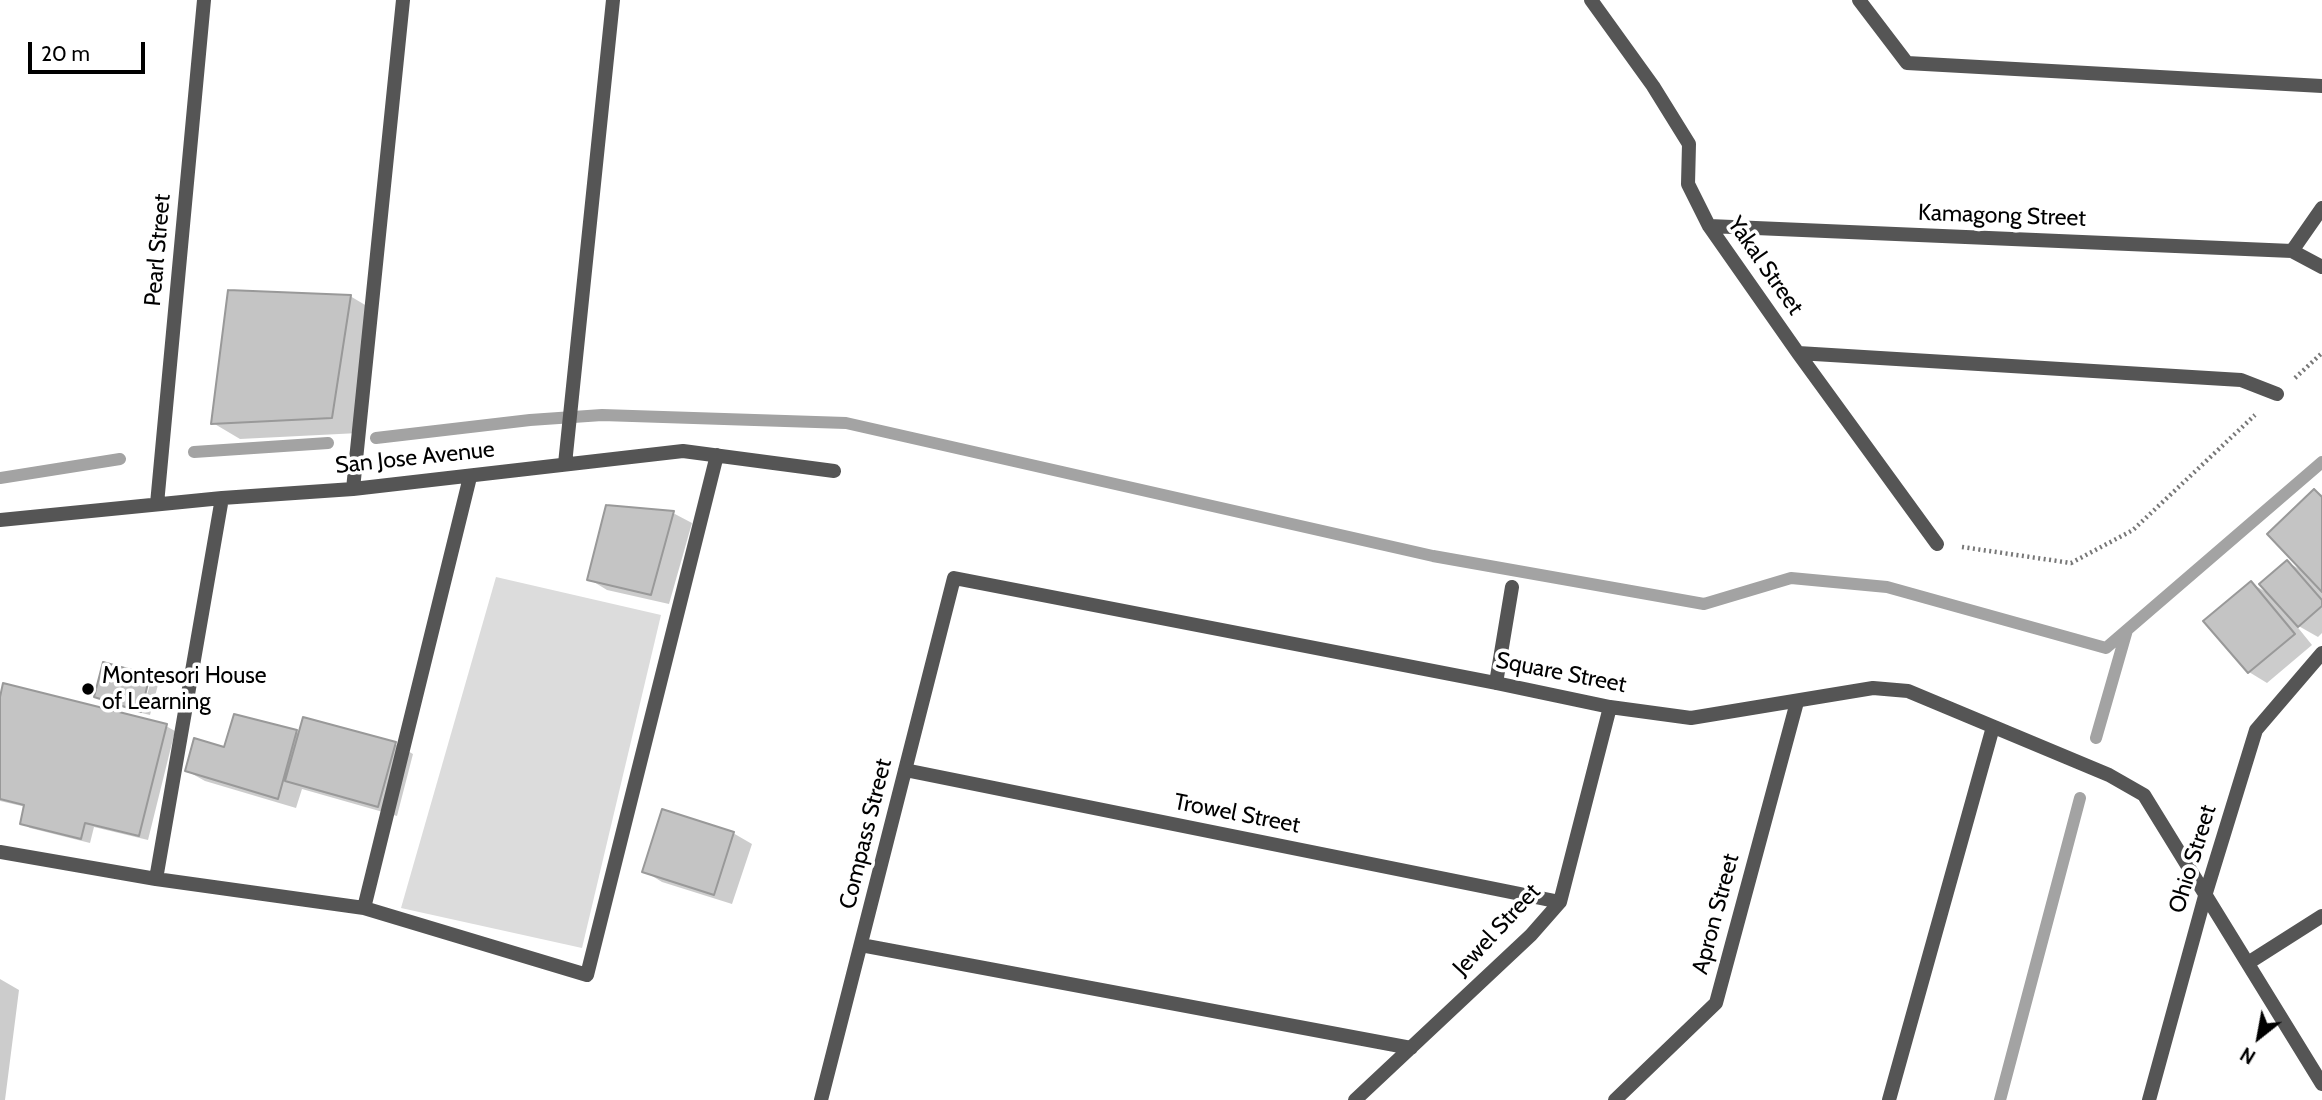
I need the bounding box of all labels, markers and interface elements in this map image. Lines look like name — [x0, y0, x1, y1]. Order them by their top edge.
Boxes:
scale bar — [32, 28, 149, 72]
text: 20 m — [41, 41, 90, 66]
street label: Pearl Street — [139, 193, 177, 307]
street label: Kamagong Street — [1918, 199, 2086, 233]
street label: Yakal Street — [1721, 212, 1809, 320]
street label: San Jose Avenue — [334, 436, 496, 480]
street label: Square Street — [1493, 647, 1629, 699]
place label: Montesori House of Learning — [102, 662, 267, 716]
marker: Montesori House of Learning — [80, 681, 96, 697]
street label: Compass Street — [834, 756, 898, 912]
street label: Trowel Street — [1172, 788, 1302, 840]
street label: Ohio Street — [2163, 801, 2223, 917]
street label: Apron Street — [1687, 851, 1745, 977]
street label: Jewel Street — [1448, 878, 1546, 982]
north arrow — [2224, 1002, 2294, 1072]
text: N — [2236, 1042, 2260, 1069]

